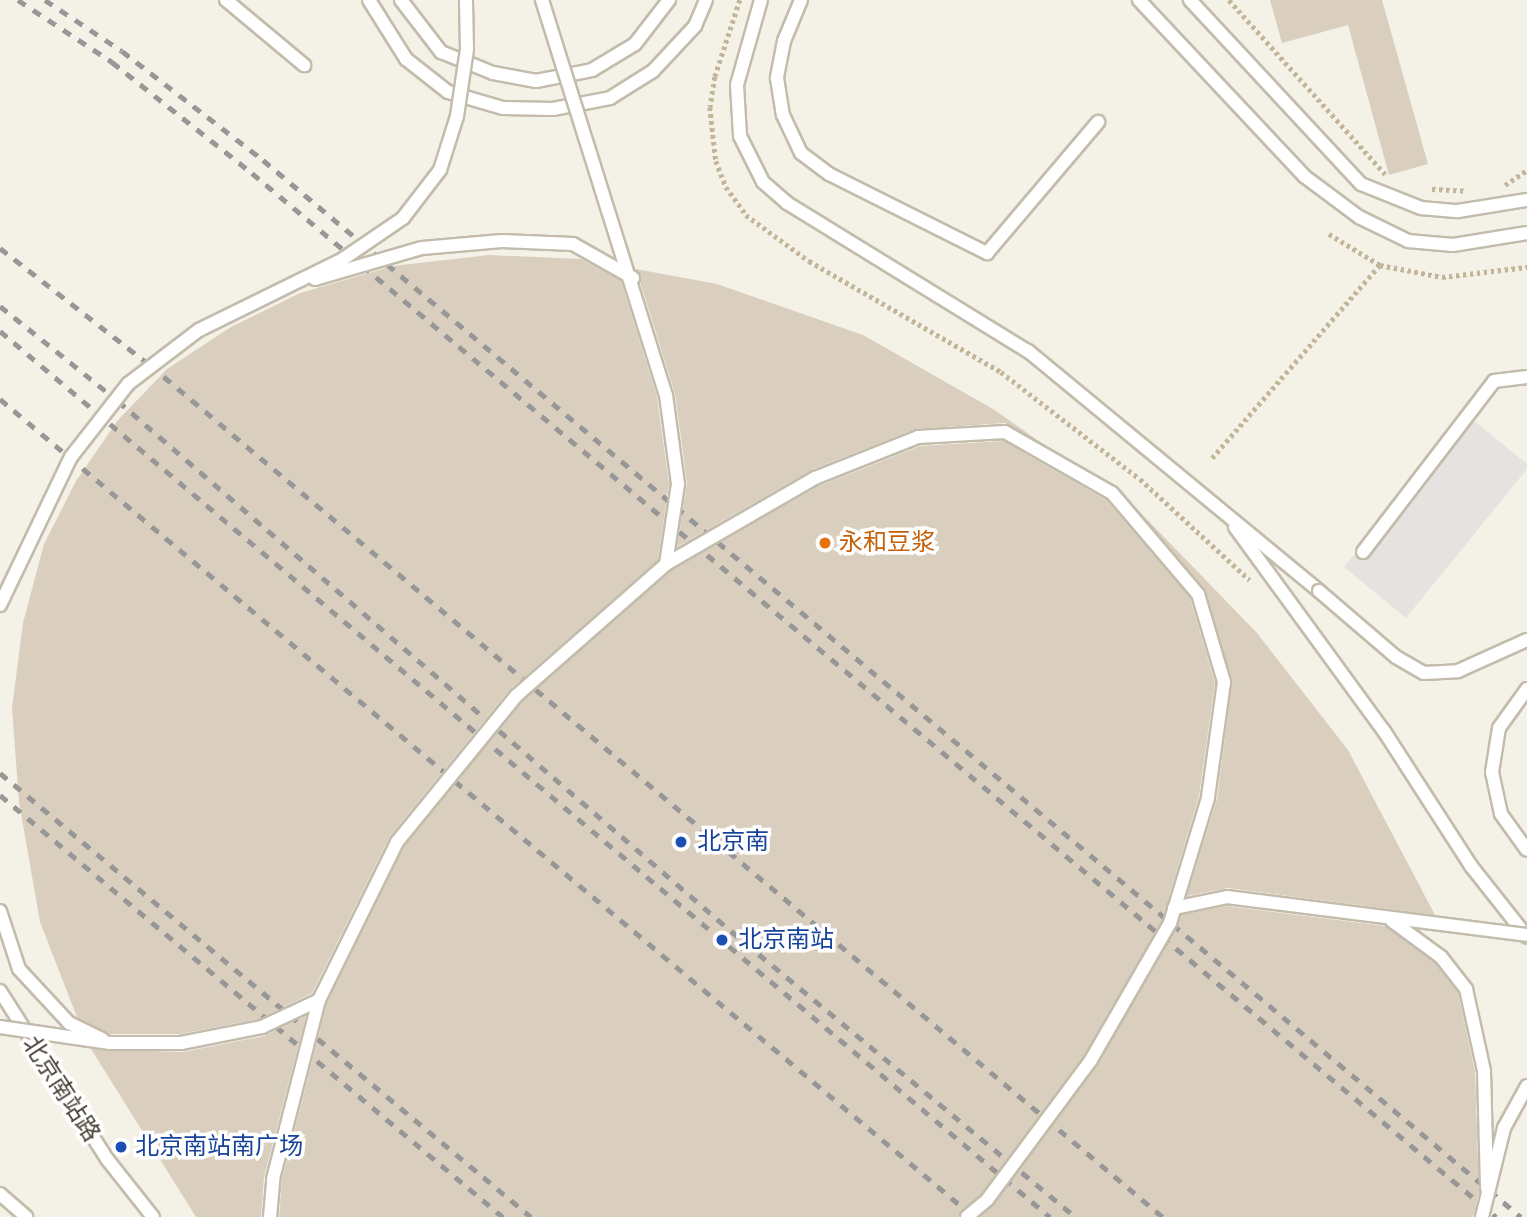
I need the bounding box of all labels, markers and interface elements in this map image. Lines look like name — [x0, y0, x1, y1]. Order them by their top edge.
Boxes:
place label: 永和豆浆 — [839, 529, 935, 557]
marker: 永和豆浆 — [817, 535, 833, 551]
place label: 北京南 — [697, 828, 769, 856]
marker: 北京南 — [671, 832, 691, 852]
place label: 北京南站 — [738, 926, 834, 954]
marker: 北京南站 — [712, 930, 732, 950]
street label: 北京南站路 — [16, 1031, 106, 1147]
place label: 北京南站南广场 — [135, 1133, 303, 1161]
marker: 北京南站南广场 — [113, 1139, 129, 1155]

